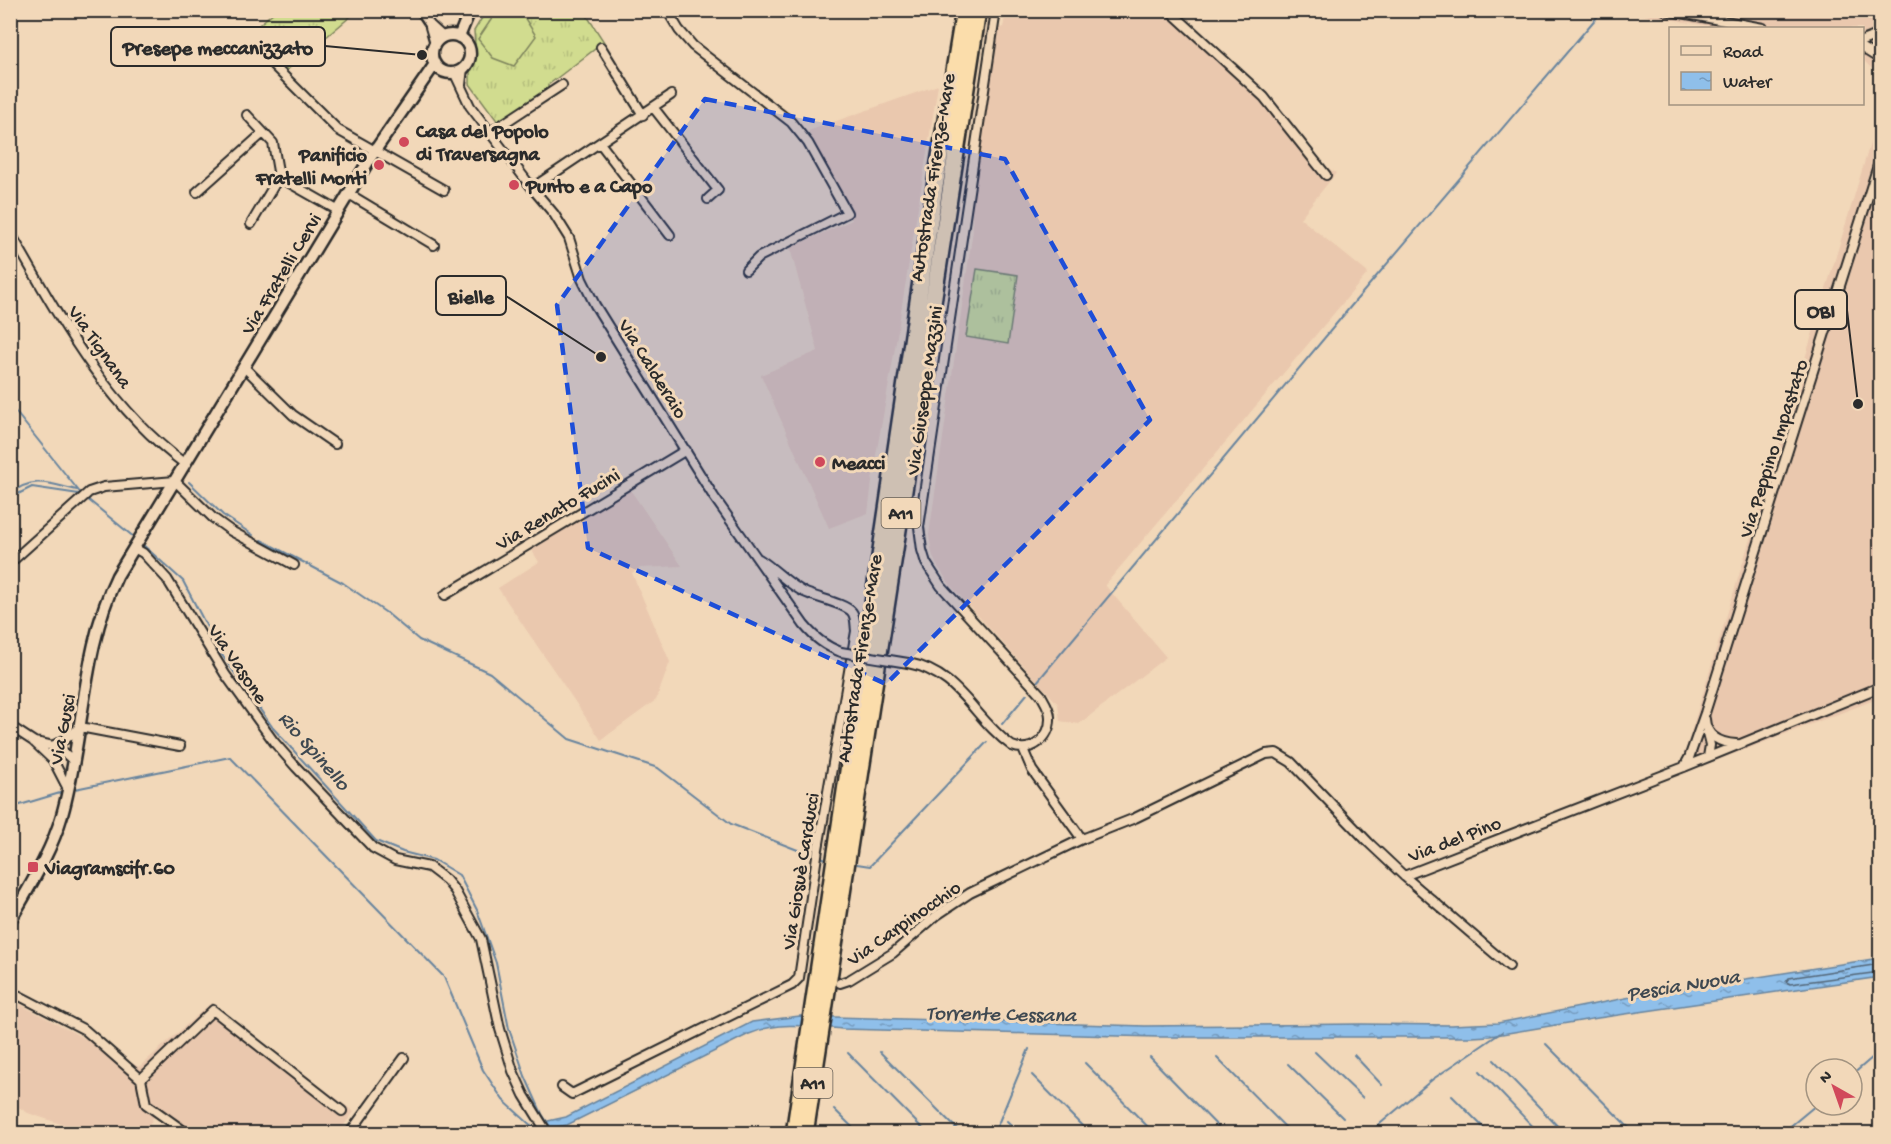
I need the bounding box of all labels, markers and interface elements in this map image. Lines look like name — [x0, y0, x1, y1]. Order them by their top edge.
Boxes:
callout: Presepe meccanizzato — [111, 27, 325, 66]
legend — [1669, 27, 1864, 105]
text: Presepe meccanizzato — [122, 38, 313, 63]
text: Road — [1723, 43, 1764, 64]
street label: Autostrada Firenze-Mare — [907, 71, 962, 283]
text: Water — [1723, 73, 1773, 94]
place label: Casa del Popolo di Traversagna — [415, 122, 549, 168]
marker: Casa del Popolo di Traversagna — [397, 135, 411, 149]
place label: Panificio Fratelli Monti — [255, 145, 368, 192]
marker: Panificio Fratelli Monti — [372, 158, 386, 172]
place label: Punto e a Capo — [525, 177, 653, 200]
marker: Punto e a Capo — [507, 178, 521, 192]
street label: Via Fratelli Cervi — [237, 210, 328, 341]
callout: Bielle — [436, 276, 506, 315]
text: Bielle — [447, 287, 495, 312]
callout: OBI — [1795, 290, 1847, 329]
street label: Via Tignana — [61, 301, 136, 395]
text: OBI — [1807, 301, 1835, 326]
street label: Via Giuseppe Mazzini — [903, 304, 950, 478]
street label: Via Calderaio — [611, 315, 691, 424]
street label: Via Peppino Impastato — [1735, 357, 1815, 542]
place label: Meacci — [832, 454, 885, 477]
marker: Meacci — [813, 455, 827, 469]
street label: Via Renato Fucini — [492, 465, 625, 558]
road number: A11 — [882, 498, 920, 528]
street label: Autostrada Firenze-Mare — [834, 552, 889, 764]
street label: Via Vasone — [201, 620, 271, 710]
street label: Via Gusci — [46, 692, 83, 768]
water label: Rio Spinello — [271, 707, 354, 798]
street label: Via Giosuè Carducci — [779, 791, 826, 953]
street label: Via del Pino — [1405, 813, 1505, 870]
place label: Viagramscifr.60 — [44, 859, 175, 882]
marker: Viagramscifr.60 — [26, 860, 40, 874]
street label: Via Carpinocchio — [843, 877, 966, 973]
water label: Pescia Nuova — [1625, 966, 1743, 1009]
water label: Torrente Cessana — [926, 1003, 1077, 1030]
north arrow — [1804, 1057, 1864, 1117]
text: N — [1816, 1067, 1837, 1089]
road number: A11 — [794, 1068, 832, 1098]

